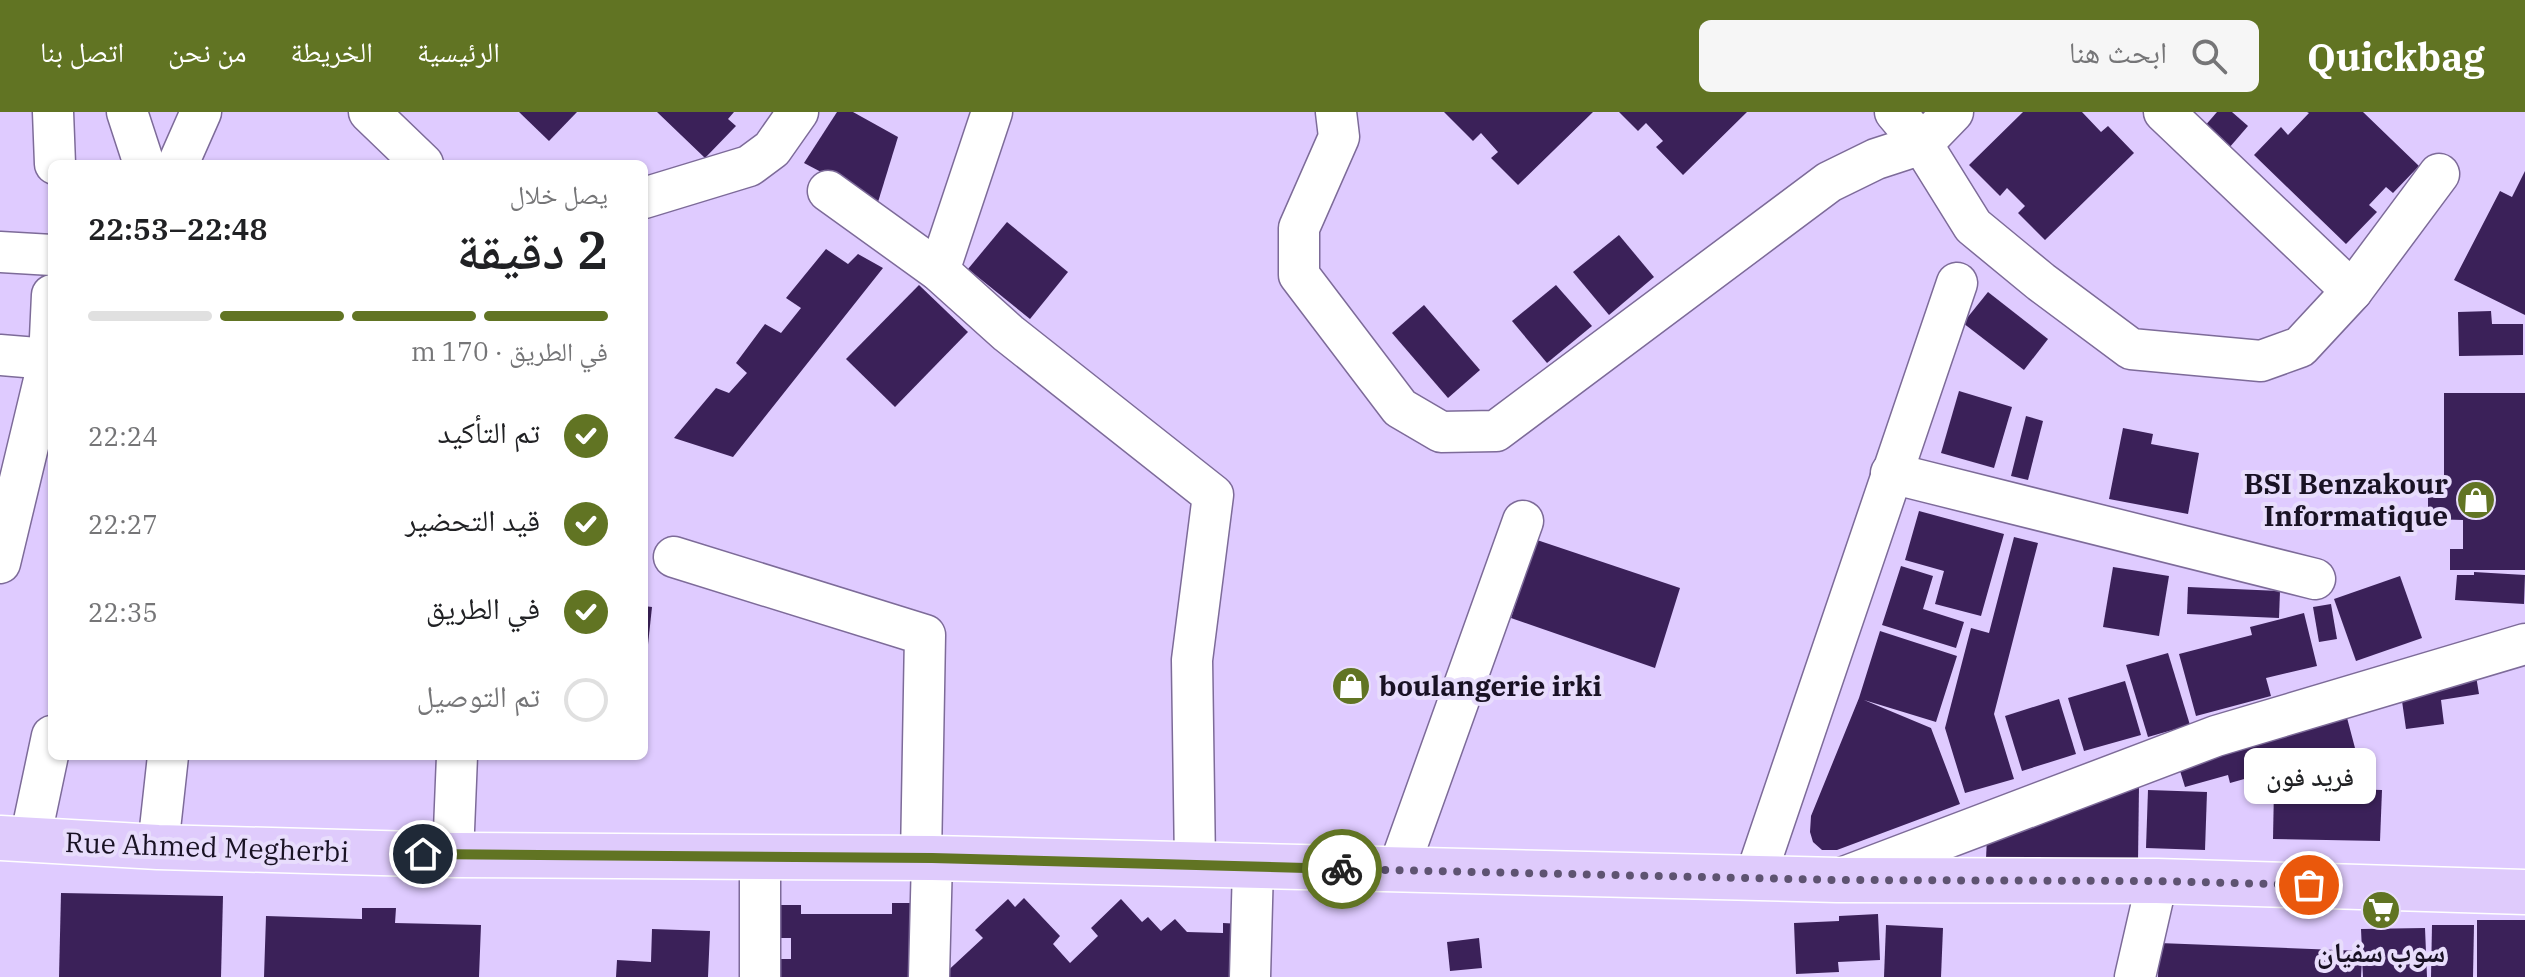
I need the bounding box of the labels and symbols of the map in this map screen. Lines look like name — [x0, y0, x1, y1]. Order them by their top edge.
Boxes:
place label: BSI Benzakour Informatique — [2244, 465, 2448, 534]
shop icon: BSI Benzakour Informatique — [2455, 479, 2497, 521]
shop icon: boulangerie irki — [1330, 665, 1372, 707]
place label: boulangerie irki — [1379, 667, 1602, 704]
callout: فريد فون — [2243, 749, 2375, 805]
pin — [389, 820, 457, 888]
street label: Rue Ahmed Megherbi — [64, 823, 350, 870]
courier — [1302, 829, 1382, 909]
pin — [2275, 851, 2343, 919]
supermarket icon: سوب سفيان — [2360, 889, 2402, 931]
place label: سوب سفيان — [2317, 933, 2445, 970]

